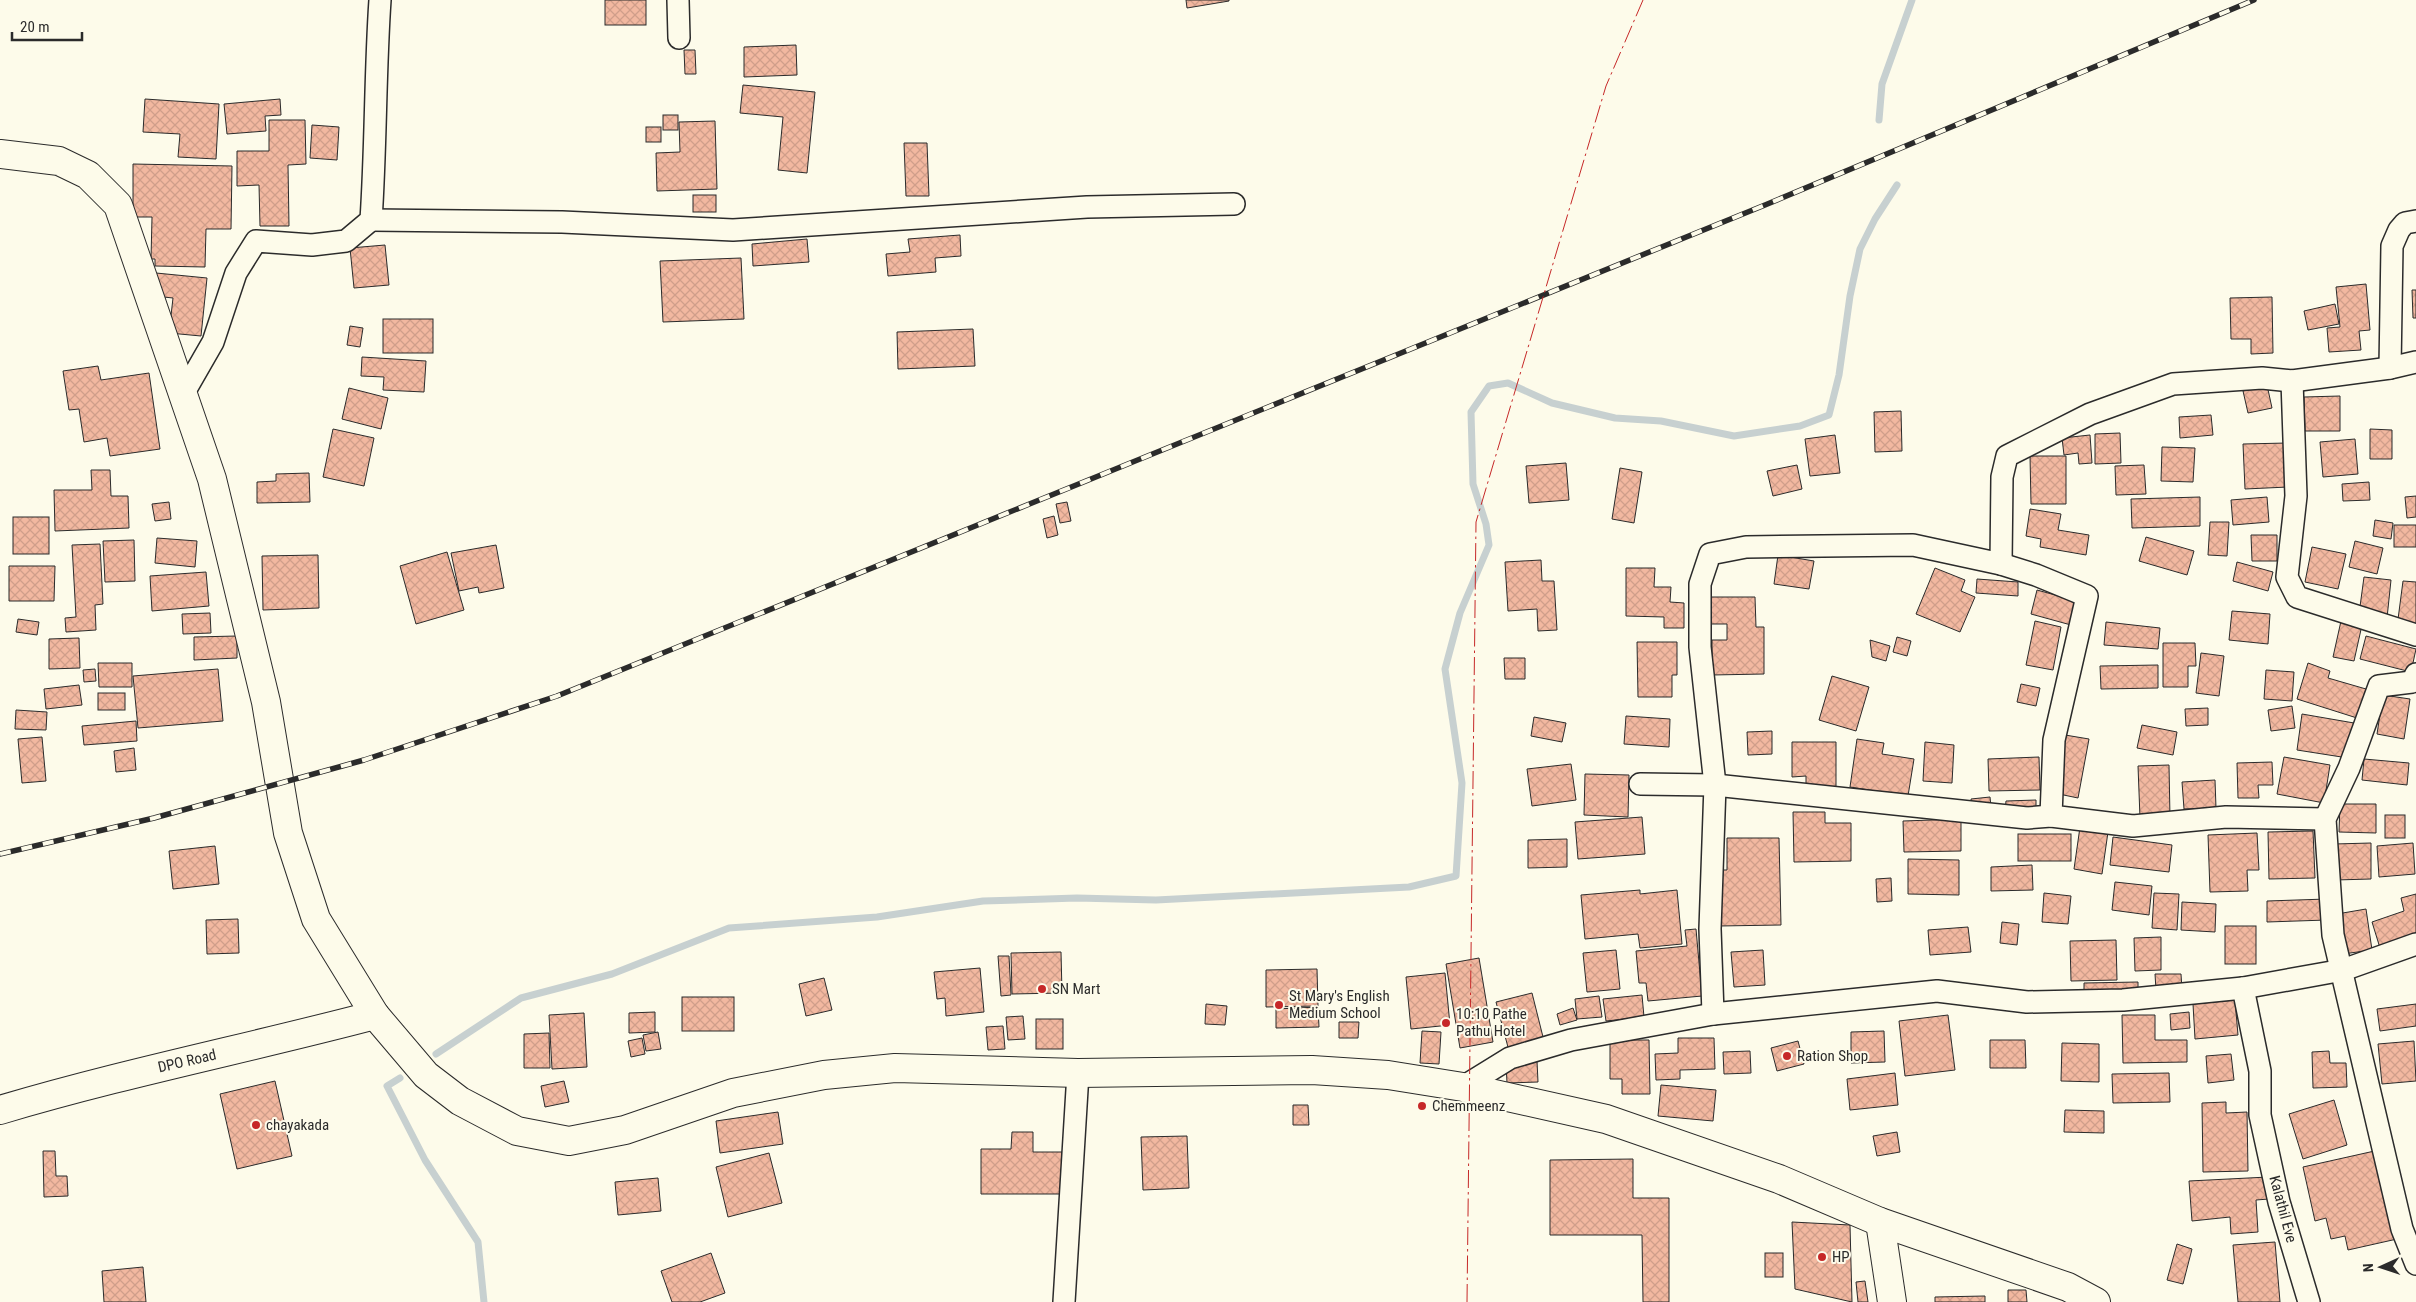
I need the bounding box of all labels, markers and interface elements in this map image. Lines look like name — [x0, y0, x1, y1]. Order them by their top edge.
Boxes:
scale bar — [12, 10, 82, 42]
text: 20 m — [20, 18, 50, 36]
place label: SN Mart — [1052, 980, 1100, 998]
marker: SN Mart — [1036, 983, 1048, 995]
place label: St Mary's English Medium School — [1289, 987, 1390, 1022]
marker: St Mary's English Medium School — [1273, 999, 1285, 1011]
place label: 10:10 Pathe Pathu Hotel — [1456, 1005, 1527, 1040]
marker: 10:10 Pathe Pathu Hotel — [1440, 1017, 1452, 1029]
street label: DPO Road — [156, 1046, 218, 1076]
place label: Ration Shop — [1797, 1047, 1868, 1065]
marker: Ration Shop — [1781, 1050, 1793, 1062]
place label: Chemmeenz — [1432, 1097, 1505, 1115]
marker: Chemmeenz — [1416, 1100, 1428, 1112]
place label: chayakada — [266, 1116, 329, 1134]
marker: chayakada — [250, 1119, 262, 1131]
street label: Kalathil Eve — [2265, 1174, 2301, 1244]
north arrow — [2356, 1242, 2406, 1292]
place label: HP — [1832, 1248, 1850, 1266]
marker: HP — [1816, 1251, 1828, 1263]
text: N — [2360, 1263, 2376, 1272]

